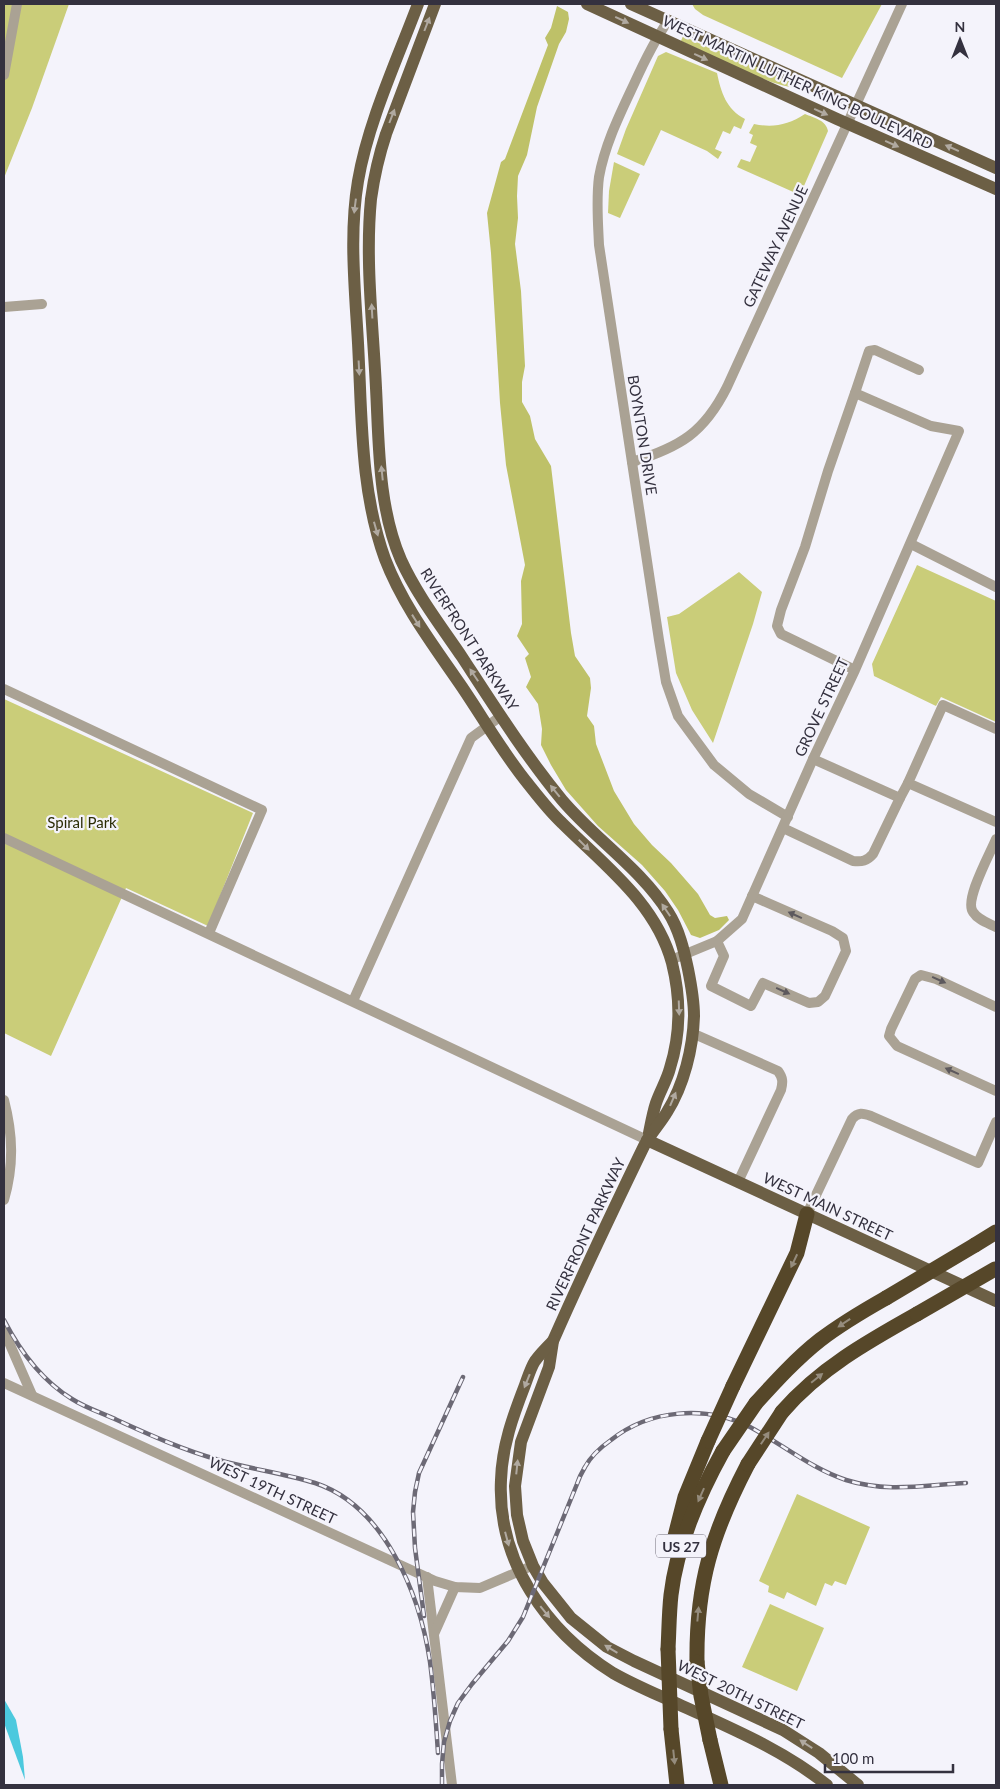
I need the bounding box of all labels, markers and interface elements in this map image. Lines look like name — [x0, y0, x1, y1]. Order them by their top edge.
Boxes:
street label: WEST MARTIN LUTHER KING BOULEVARD — [660, 11, 936, 153]
north arrow — [935, 15, 985, 65]
one-way arrow — [423, 16, 431, 31]
one-way arrow — [615, 16, 629, 24]
text: N — [955, 18, 965, 35]
one-way arrow — [694, 53, 708, 61]
one-way arrow — [388, 108, 396, 123]
one-way arrow — [814, 109, 828, 117]
one-way arrow — [885, 140, 899, 148]
one-way arrow — [945, 144, 959, 152]
street label: GATEWAY AVENUE — [739, 182, 811, 310]
one-way arrow — [351, 198, 359, 214]
one-way arrow — [367, 302, 375, 318]
one-way arrow — [356, 360, 364, 376]
street label: BOYNTON DRIVE — [625, 374, 661, 496]
one-way arrow — [378, 465, 386, 481]
one-way arrow — [372, 522, 380, 537]
street label: RIVERFRONT PARKWAY — [417, 564, 523, 714]
one-way arrow — [412, 614, 421, 627]
street label: GROVE STREET — [790, 655, 852, 759]
one-way arrow — [469, 668, 479, 682]
one-way arrow — [550, 785, 561, 798]
park label: Spiral Park — [47, 813, 117, 831]
one-way arrow — [577, 839, 589, 851]
one-way arrow — [661, 903, 671, 917]
one-way arrow — [788, 910, 802, 918]
one-way arrow — [932, 977, 946, 985]
one-way arrow — [776, 988, 790, 996]
one-way arrow — [675, 1000, 683, 1016]
one-way arrow — [945, 1066, 959, 1074]
one-way arrow — [669, 1092, 677, 1106]
street label: RIVERFRONT PARKWAY — [542, 1154, 629, 1313]
street label: WEST MAIN STREET — [760, 1168, 896, 1244]
one-way arrow — [789, 1254, 797, 1268]
one-way arrow — [838, 1318, 851, 1328]
one-way arrow — [810, 1372, 823, 1383]
one-way arrow — [523, 1374, 531, 1389]
one-way arrow — [760, 1431, 769, 1444]
street label: WEST 19TH STREET — [206, 1453, 340, 1528]
one-way arrow — [513, 1459, 521, 1475]
one-way arrow — [696, 1488, 704, 1502]
one-way arrow — [503, 1531, 511, 1546]
road number: US 27 — [656, 1534, 706, 1558]
one-way arrow — [539, 1605, 550, 1618]
one-way arrow — [695, 1605, 703, 1621]
one-way arrow — [605, 1645, 618, 1654]
street label: WEST 20TH STREET — [675, 1656, 807, 1733]
one-way arrow — [800, 1740, 813, 1749]
scale bar — [825, 1742, 952, 1774]
one-way arrow — [670, 1749, 678, 1765]
text: 100 m — [832, 1749, 874, 1767]

